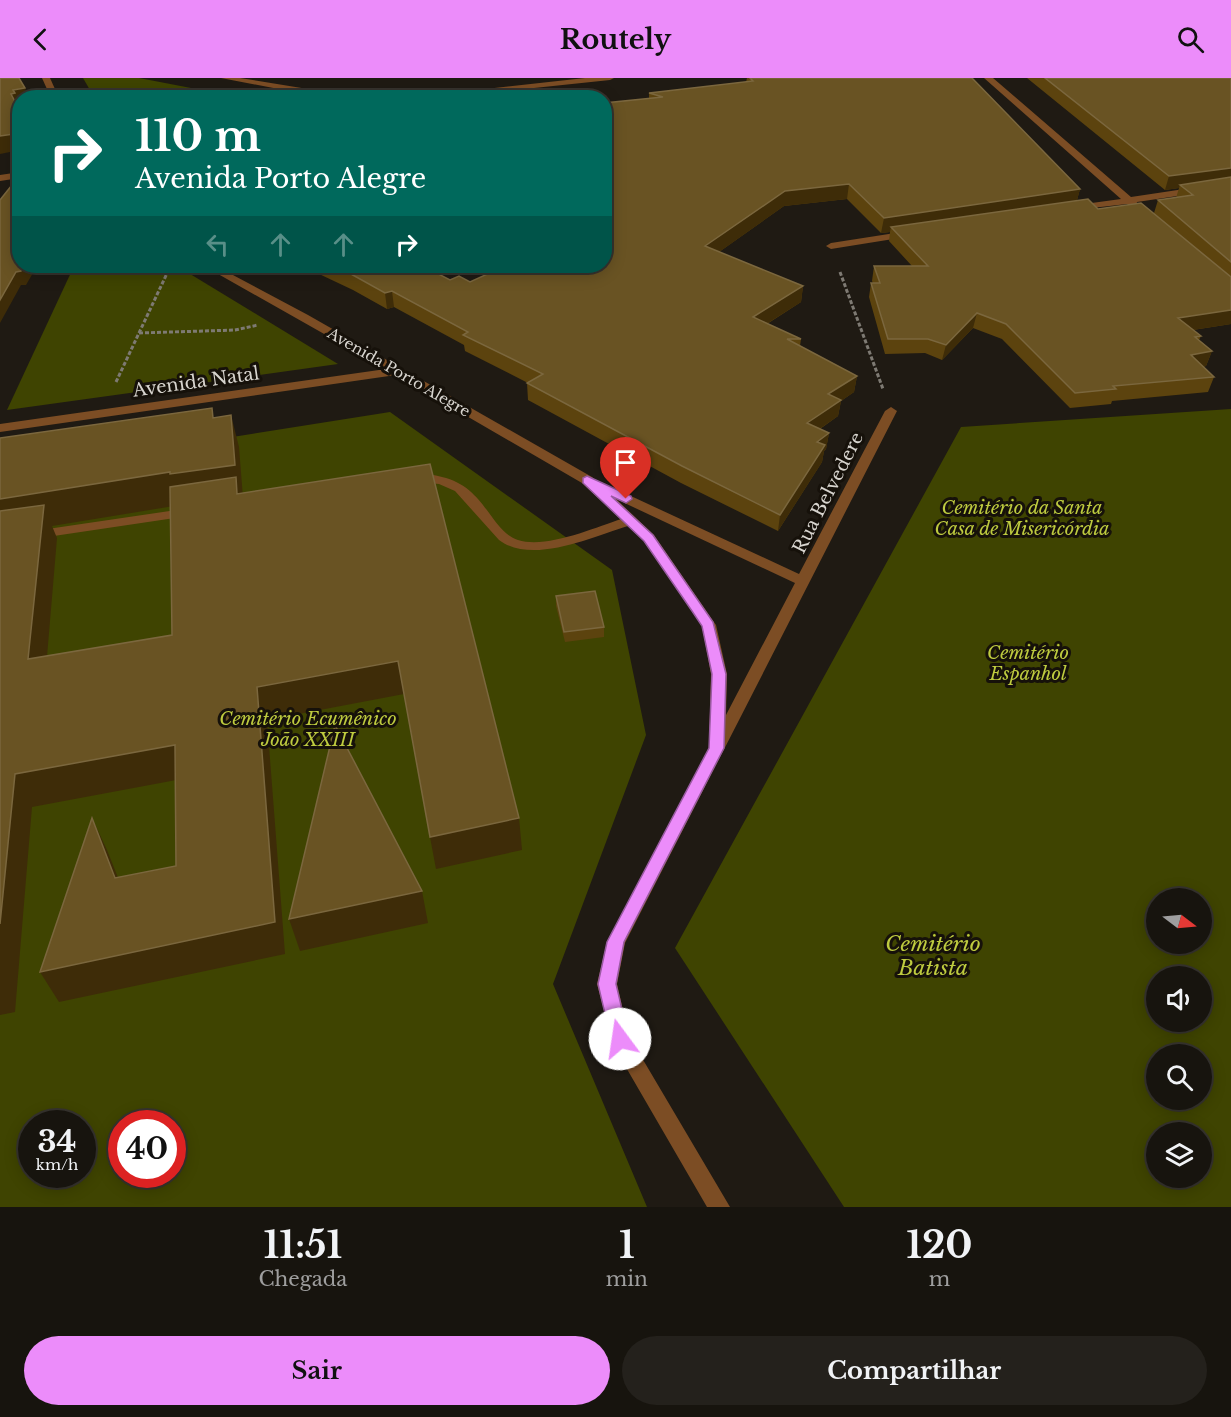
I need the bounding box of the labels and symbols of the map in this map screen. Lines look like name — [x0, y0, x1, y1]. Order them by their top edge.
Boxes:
street label: Avenida Porto Alegre — [323, 323, 474, 421]
street label: Avenida Natal — [130, 362, 261, 402]
street label: Rua Belvedere — [788, 429, 868, 557]
pin — [600, 437, 651, 499]
park label: Cemitério da Santa Casa de Misericórdia — [935, 497, 1109, 540]
park label: Cemitério Espanhol — [987, 642, 1069, 685]
park label: Cemitério Ecumênico João XXIII — [219, 708, 397, 751]
north arrow — [1146, 888, 1212, 954]
park label: Cemitério Batista — [885, 931, 981, 981]
position arrow — [588, 1007, 652, 1071]
speed limit sign: 40 — [108, 1110, 186, 1188]

